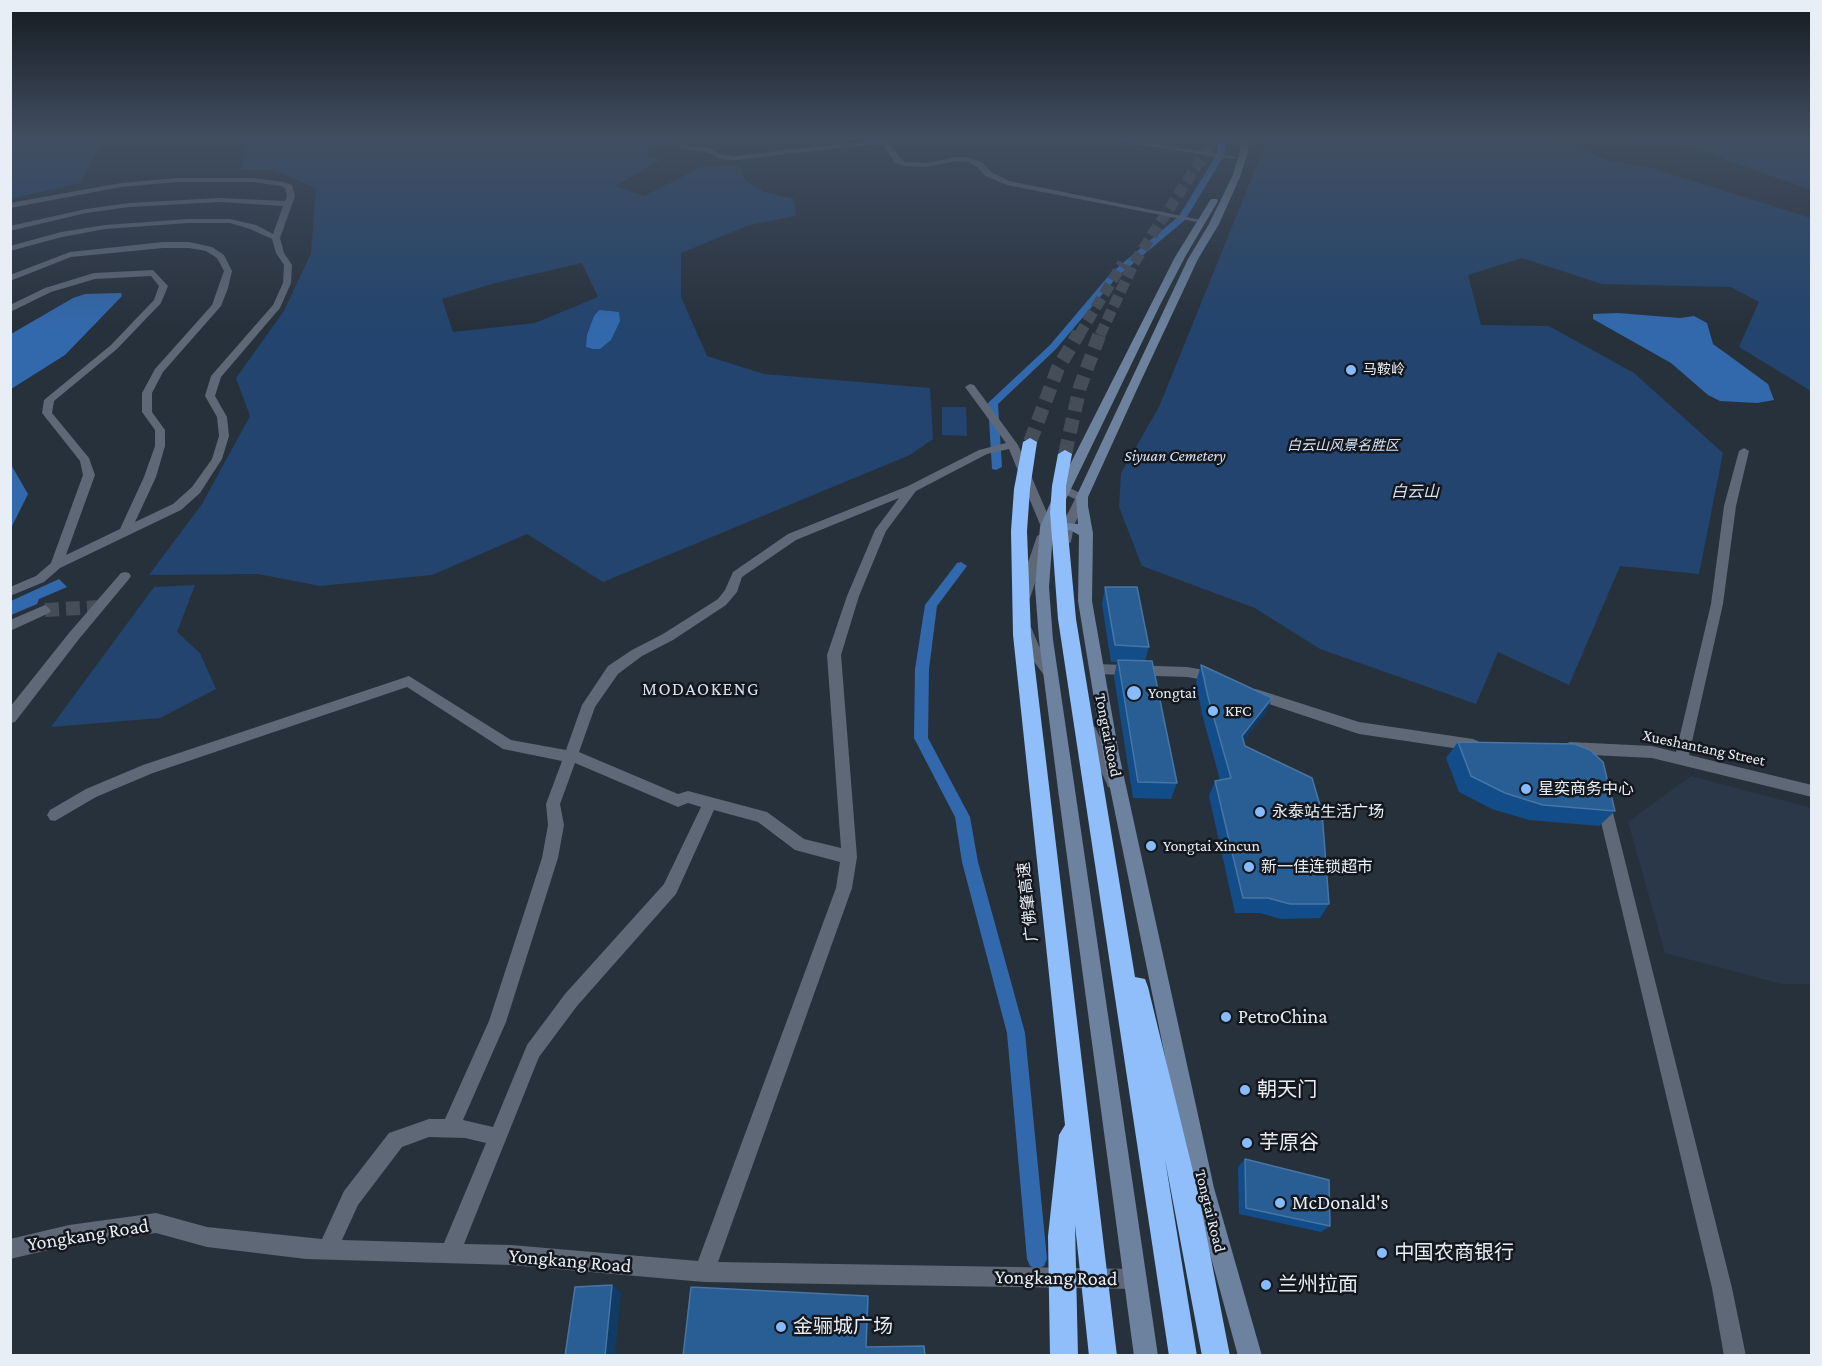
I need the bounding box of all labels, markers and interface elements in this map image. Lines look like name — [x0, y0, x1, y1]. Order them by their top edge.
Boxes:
place label: 马鞍岭 — [1363, 362, 1405, 378]
marker: 马鞍岭 — [1344, 363, 1358, 377]
park label: 白云山风景名胜区 — [1287, 438, 1399, 454]
park label: Siyuan Cemetery — [1124, 446, 1226, 466]
park label: 白云山 — [1391, 482, 1439, 502]
district label: MODAOKENG — [642, 678, 760, 700]
place label: Yongtai — [1148, 683, 1196, 703]
marker: Yongtai — [1125, 684, 1143, 702]
street label: Tongtai Road — [1091, 692, 1125, 778]
place label: KFC — [1225, 701, 1251, 721]
marker: KFC — [1206, 704, 1220, 718]
street label: Xueshantang Street — [1641, 726, 1767, 770]
place label: 星奕商务中心 — [1538, 779, 1634, 799]
marker: 星奕商务中心 — [1519, 782, 1533, 796]
place label: 永泰站生活广场 — [1272, 802, 1384, 822]
marker: 永泰站生活广场 — [1253, 805, 1267, 819]
place label: Yongtai Xincun — [1163, 836, 1260, 856]
marker: Yongtai Xincun — [1144, 839, 1158, 853]
place label: 新一佳连锁超市 — [1261, 857, 1373, 877]
marker: 新一佳连锁超市 — [1242, 860, 1256, 874]
street label: 广佛肇高速 — [1014, 861, 1042, 943]
place label: PetroChina — [1238, 1005, 1327, 1029]
marker: PetroChina — [1219, 1010, 1233, 1024]
place label: 朝天门 — [1257, 1078, 1317, 1102]
marker: 朝天门 — [1238, 1083, 1252, 1097]
place label: 芋原谷 — [1259, 1131, 1319, 1155]
marker: 芋原谷 — [1240, 1136, 1254, 1150]
street label: Tongtai Road — [1190, 1168, 1230, 1254]
place label: McDonald's — [1292, 1191, 1388, 1215]
marker: McDonald's — [1273, 1196, 1287, 1210]
street label: Yongkang Road — [25, 1214, 151, 1256]
place label: 中国农商银行 — [1394, 1241, 1514, 1265]
street label: Yongkang Road — [508, 1244, 632, 1278]
marker: 中国农商银行 — [1375, 1246, 1389, 1260]
street label: Yongkang Road — [994, 1265, 1118, 1291]
place label: 兰州拉面 — [1278, 1273, 1358, 1297]
marker: 兰州拉面 — [1259, 1278, 1273, 1292]
place label: 金骊城广场 — [793, 1315, 893, 1339]
marker: 金骊城广场 — [774, 1320, 788, 1334]

